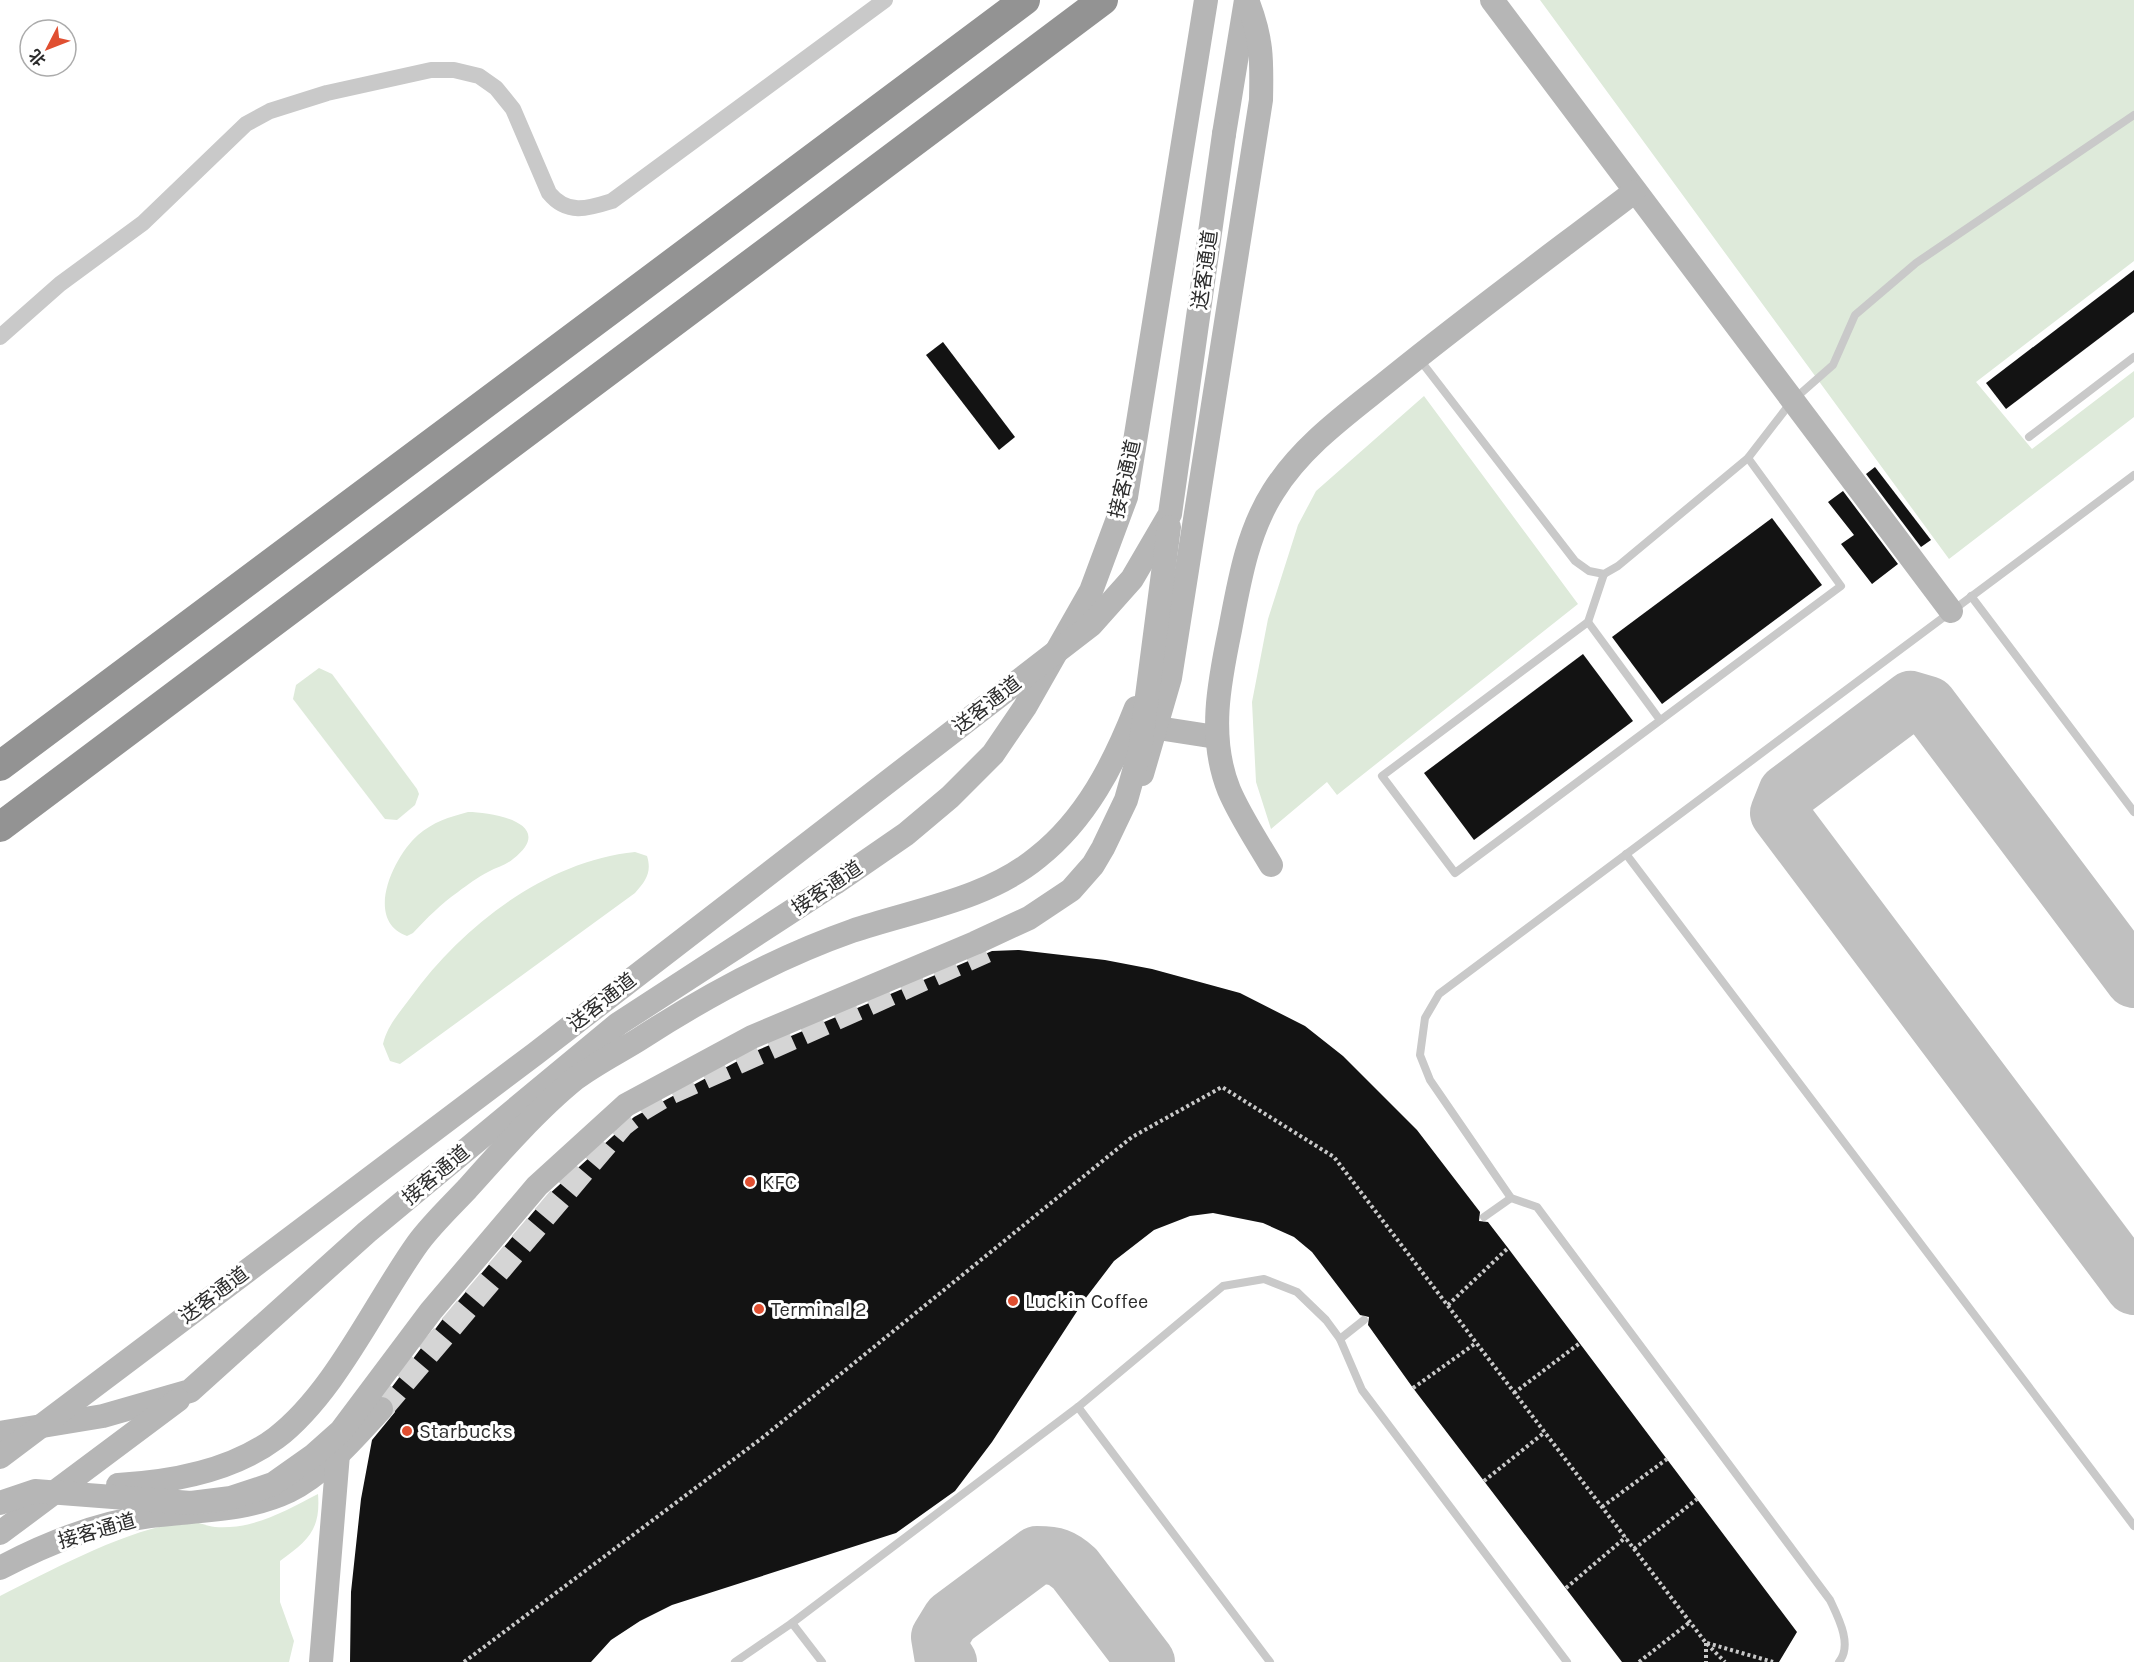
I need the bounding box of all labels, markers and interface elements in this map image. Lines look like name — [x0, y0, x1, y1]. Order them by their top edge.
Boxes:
north arrow — [18, 18, 78, 78]
text: 北 — [25, 45, 50, 70]
street label: 送客通道 — [1188, 229, 1222, 311]
street label: 接客通道 — [1105, 437, 1145, 521]
street label: 送客通道 — [948, 671, 1026, 739]
street label: 接客通道 — [787, 856, 867, 920]
street label: 送客通道 — [563, 968, 641, 1036]
street label: 接客通道 — [398, 1140, 474, 1210]
place label: KFC — [762, 1171, 797, 1194]
marker: KFC — [743, 1175, 757, 1189]
street label: 送客通道 — [175, 1262, 253, 1328]
place label: Luckin Coffee — [1025, 1290, 1148, 1313]
marker: Luckin Coffee — [1006, 1294, 1020, 1308]
place label: Terminal 2 — [771, 1298, 867, 1321]
marker: Terminal 2 — [752, 1302, 766, 1316]
place label: Starbucks — [419, 1420, 513, 1443]
marker: Starbucks — [400, 1424, 414, 1438]
street label: 接客通道 — [55, 1509, 139, 1553]

